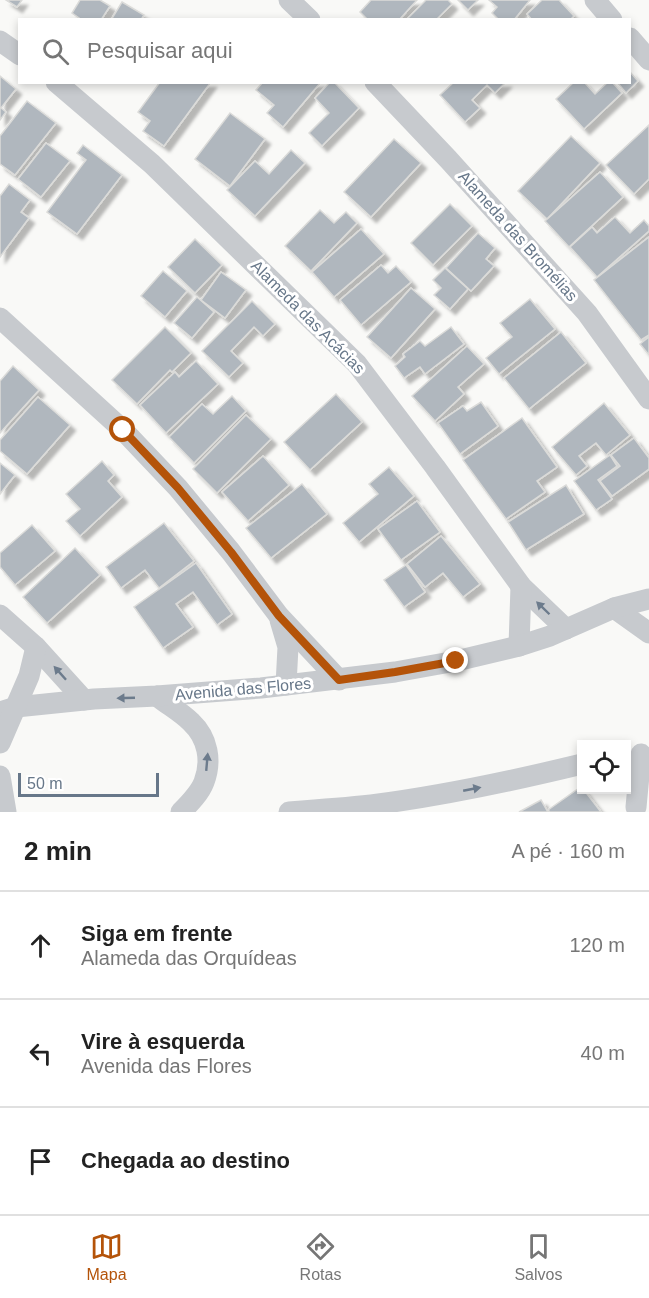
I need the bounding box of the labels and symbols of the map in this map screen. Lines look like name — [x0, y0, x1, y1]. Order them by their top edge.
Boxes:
street label: Alameda das Bromélias — [455, 168, 581, 304]
street label: Alameda das Acácias — [248, 257, 368, 377]
route start — [109, 416, 135, 442]
one-way arrow — [537, 601, 551, 615]
route end — [442, 647, 468, 673]
one-way arrow — [53, 666, 67, 681]
street label: Avenida das Flores — [174, 675, 312, 703]
one-way arrow — [116, 693, 135, 702]
one-way arrow — [202, 752, 212, 771]
scale bar — [18, 770, 159, 798]
one-way arrow — [462, 784, 481, 793]

